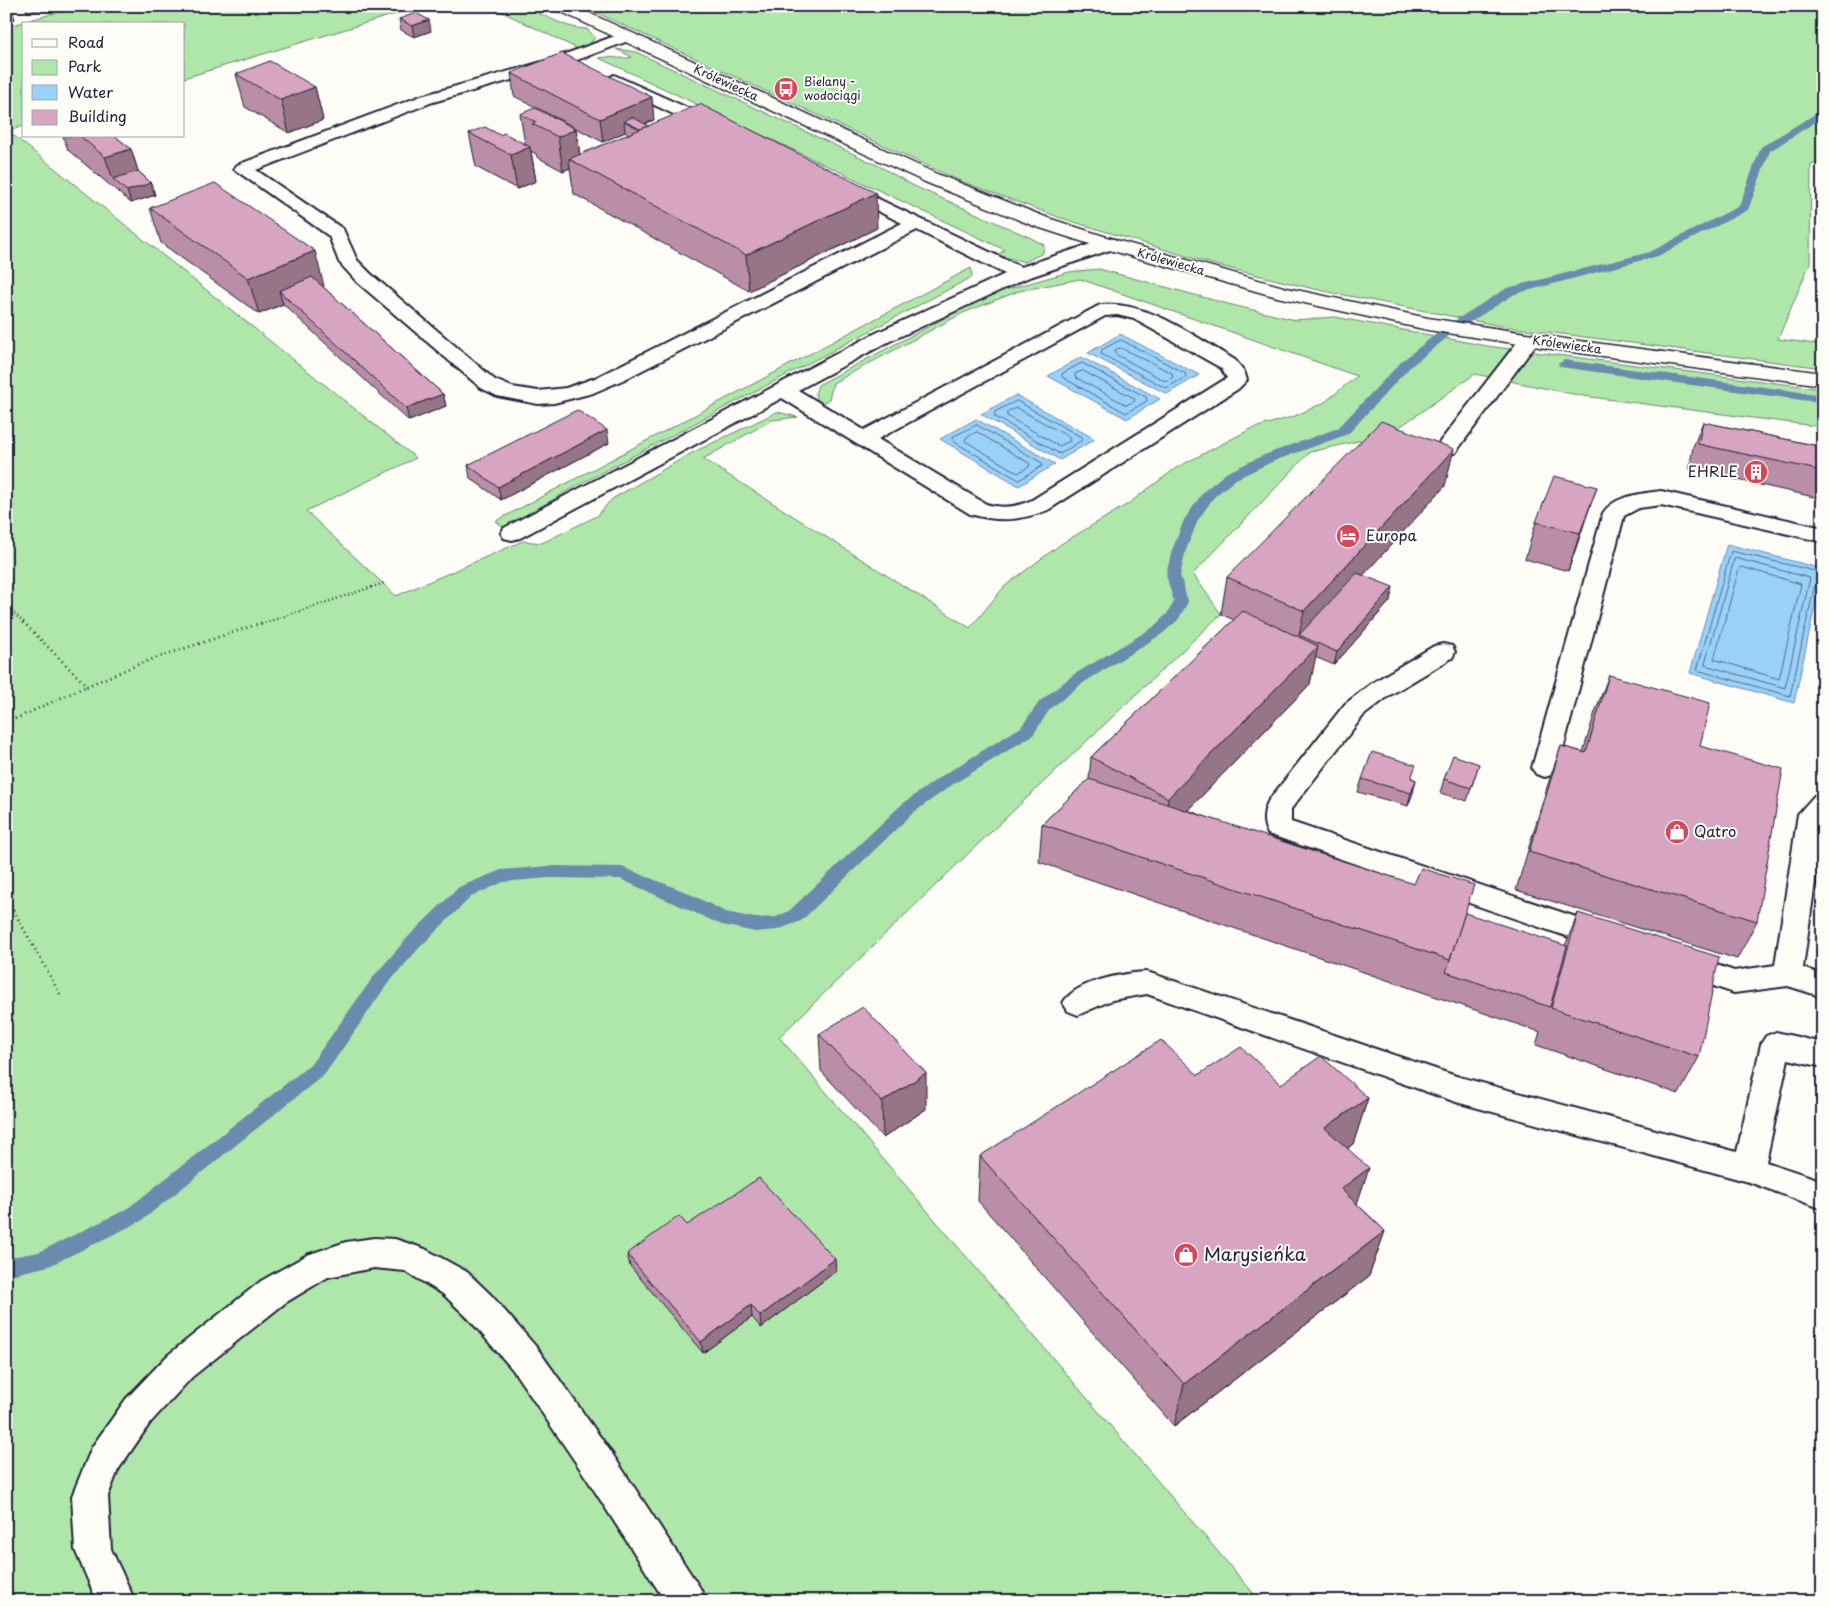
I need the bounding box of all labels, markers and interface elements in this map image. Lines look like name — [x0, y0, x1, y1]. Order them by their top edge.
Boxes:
legend — [22, 22, 185, 138]
text: Road — [68, 30, 104, 53]
text: Park — [68, 54, 102, 77]
street label: Królewiecka — [691, 59, 762, 105]
place label: Bielany - wodociągi — [804, 72, 861, 104]
bus stop icon: Bielany - wodociągi — [773, 76, 799, 102]
text: Water — [68, 80, 113, 103]
text: Building — [68, 104, 127, 127]
street label: Królewiecka — [1135, 243, 1208, 279]
street label: Królewiecka — [1532, 330, 1603, 358]
place label: EHRLE — [1688, 459, 1738, 482]
building icon: EHRLE — [1743, 459, 1769, 485]
hotel icon: Europa — [1335, 523, 1361, 549]
place label: Europa — [1366, 523, 1418, 546]
shop icon: Qatro — [1664, 819, 1690, 845]
place label: Qatro — [1694, 819, 1736, 842]
place label: Marysieńka — [1204, 1240, 1307, 1267]
shop icon: Marysieńka — [1173, 1242, 1199, 1268]

